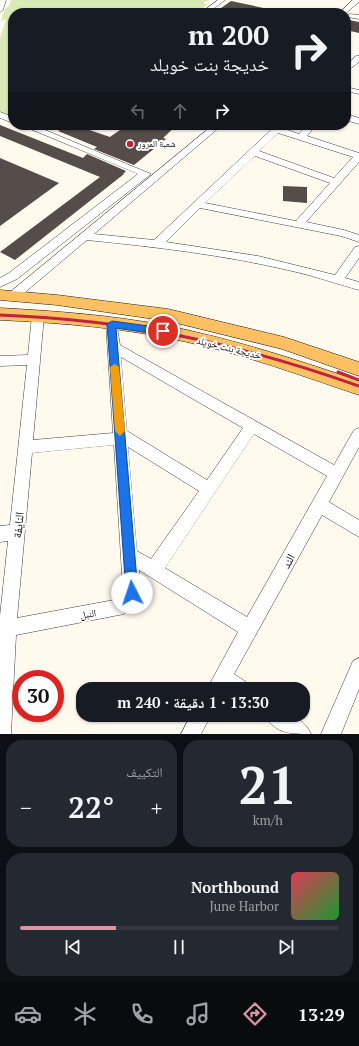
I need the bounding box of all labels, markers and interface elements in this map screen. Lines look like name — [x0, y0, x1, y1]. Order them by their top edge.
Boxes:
text: 200 m — [188, 16, 269, 53]
icon: right — [283, 24, 335, 76]
text: خديجة بنت خويلد — [150, 52, 269, 76]
icon: left — [127, 100, 149, 122]
icon: ahead — [169, 100, 191, 122]
icon: right — [211, 100, 233, 122]
place label: شعبة المرور — [137, 138, 176, 150]
marker: شعبة المرور — [125, 139, 135, 149]
pin — [146, 314, 180, 348]
icon: arrive — [152, 320, 174, 342]
street label: خديجة بنت خويلد — [195, 334, 263, 362]
street label: النايفة — [9, 511, 27, 539]
street label: الند — [278, 551, 298, 571]
position arrow — [111, 572, 153, 614]
street label: النبل — [79, 606, 97, 622]
speed limit sign: 30 — [12, 670, 64, 722]
text: 13:30 · 1 دقيقة · 240 m — [117, 692, 269, 712]
text: 21 — [238, 750, 297, 819]
text: التكييف — [126, 763, 163, 781]
text: 22° — [68, 787, 114, 827]
text: − — [20, 793, 32, 822]
text: + — [151, 793, 162, 822]
text: km/h — [253, 811, 283, 829]
text: Northbound — [191, 877, 279, 897]
text: June Harbor — [209, 897, 279, 915]
icon: previous — [62, 936, 84, 958]
icon: pause — [168, 936, 190, 958]
icon: next — [275, 936, 297, 958]
icon: car — [14, 1000, 42, 1028]
icon: climate — [71, 1000, 99, 1028]
icon: phone — [128, 1000, 156, 1028]
icon: music — [184, 1000, 212, 1028]
icon: directions — [241, 1000, 269, 1028]
text: 13:29 — [298, 1002, 345, 1026]

